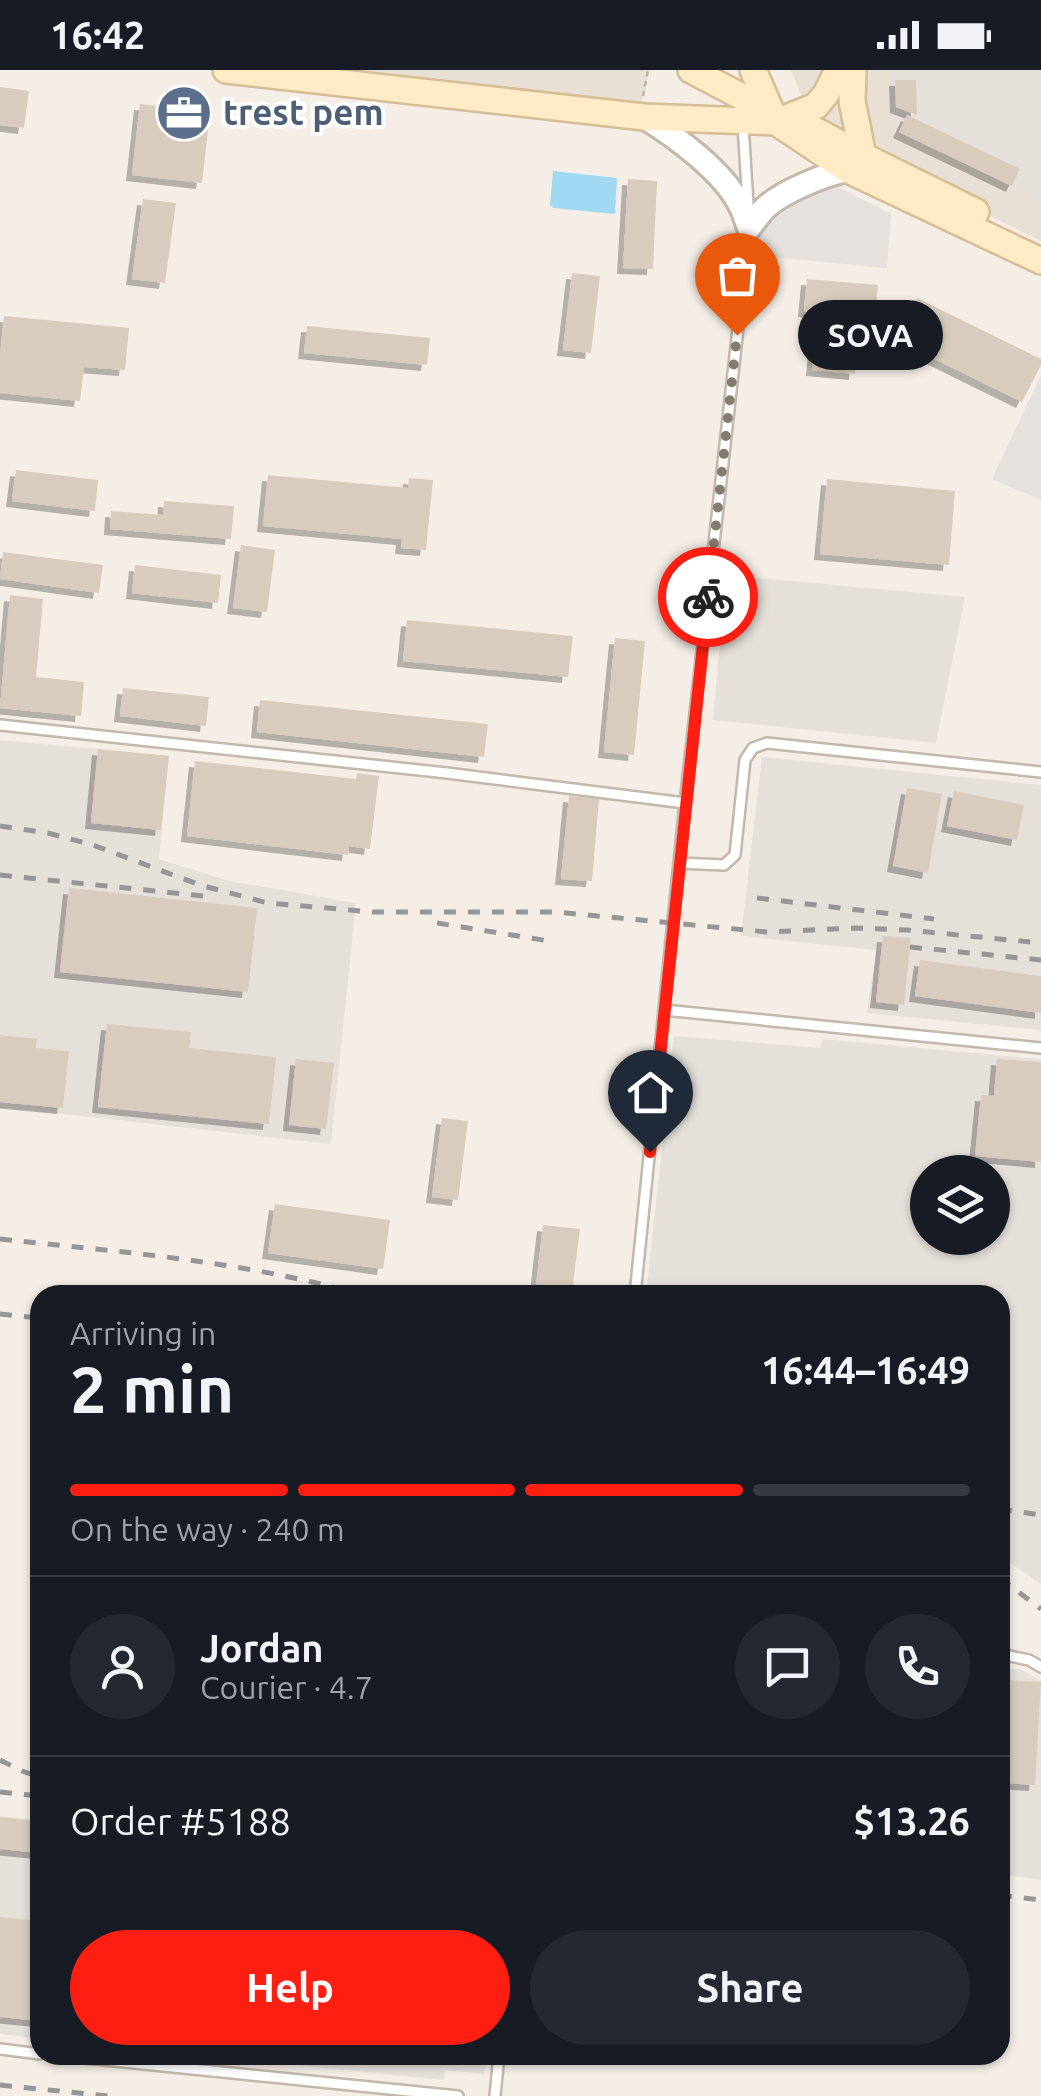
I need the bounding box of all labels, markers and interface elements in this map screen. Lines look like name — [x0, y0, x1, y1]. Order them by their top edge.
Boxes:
text: 16:42 — [50, 14, 145, 56]
office icon: trest pem — [154, 83, 214, 143]
place label: trest pem — [223, 92, 384, 132]
pin — [695, 233, 780, 336]
icon: bag — [710, 248, 765, 303]
callout: SOVA — [797, 300, 942, 370]
text: SOVA — [828, 317, 913, 353]
courier — [658, 547, 758, 647]
icon: bike — [681, 570, 736, 625]
pin — [608, 1050, 693, 1153]
icon: home — [623, 1065, 678, 1120]
map controls — [910, 1155, 1010, 1255]
button: layers — [910, 1155, 1010, 1255]
text: Arriving in — [70, 1315, 216, 1351]
text: 16:44–16:49 — [761, 1349, 970, 1391]
text: 2 min — [70, 1352, 234, 1425]
text: On the way · 240 m — [70, 1511, 345, 1547]
button: person — [70, 1614, 175, 1719]
button: chat — [735, 1614, 840, 1719]
button: phone — [865, 1614, 970, 1719]
text: Jordan — [200, 1627, 324, 1669]
text: Courier · 4.7 — [200, 1669, 373, 1705]
text: Order #5188 — [70, 1800, 291, 1842]
text: $13.26 — [853, 1800, 970, 1842]
button: Help — [70, 1930, 510, 2045]
button: Share — [530, 1930, 970, 2045]

